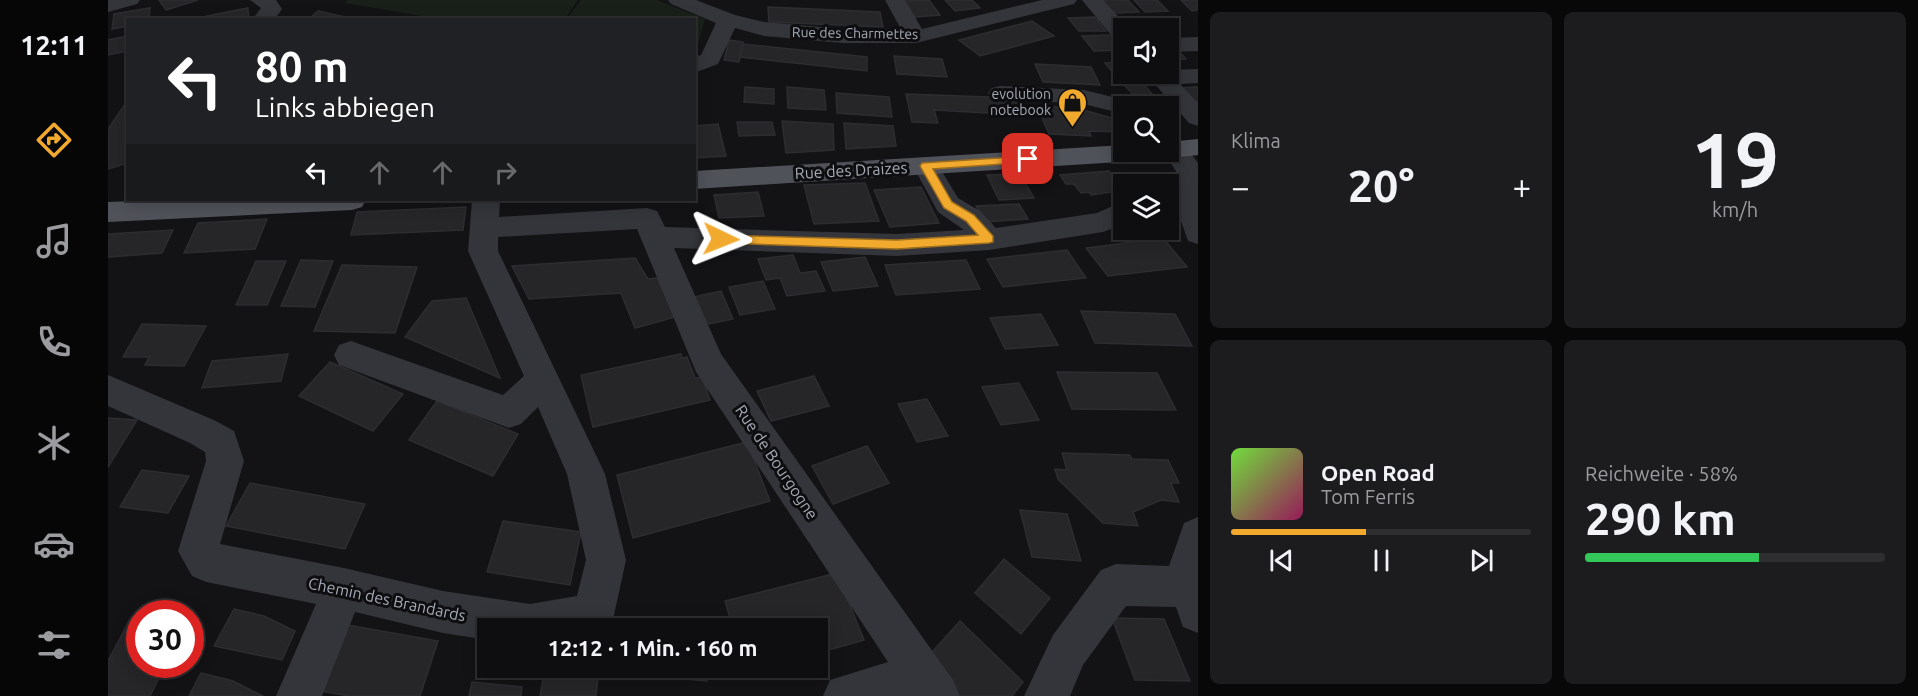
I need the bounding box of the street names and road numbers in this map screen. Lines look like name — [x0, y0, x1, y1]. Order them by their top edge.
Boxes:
street label: Rue des Charmettes — [792, 24, 918, 42]
street label: Rue des Draizes — [794, 158, 908, 182]
street label: Rue de Bourgogne — [732, 401, 822, 523]
street label: Chemin des Brandards — [307, 574, 467, 625]

